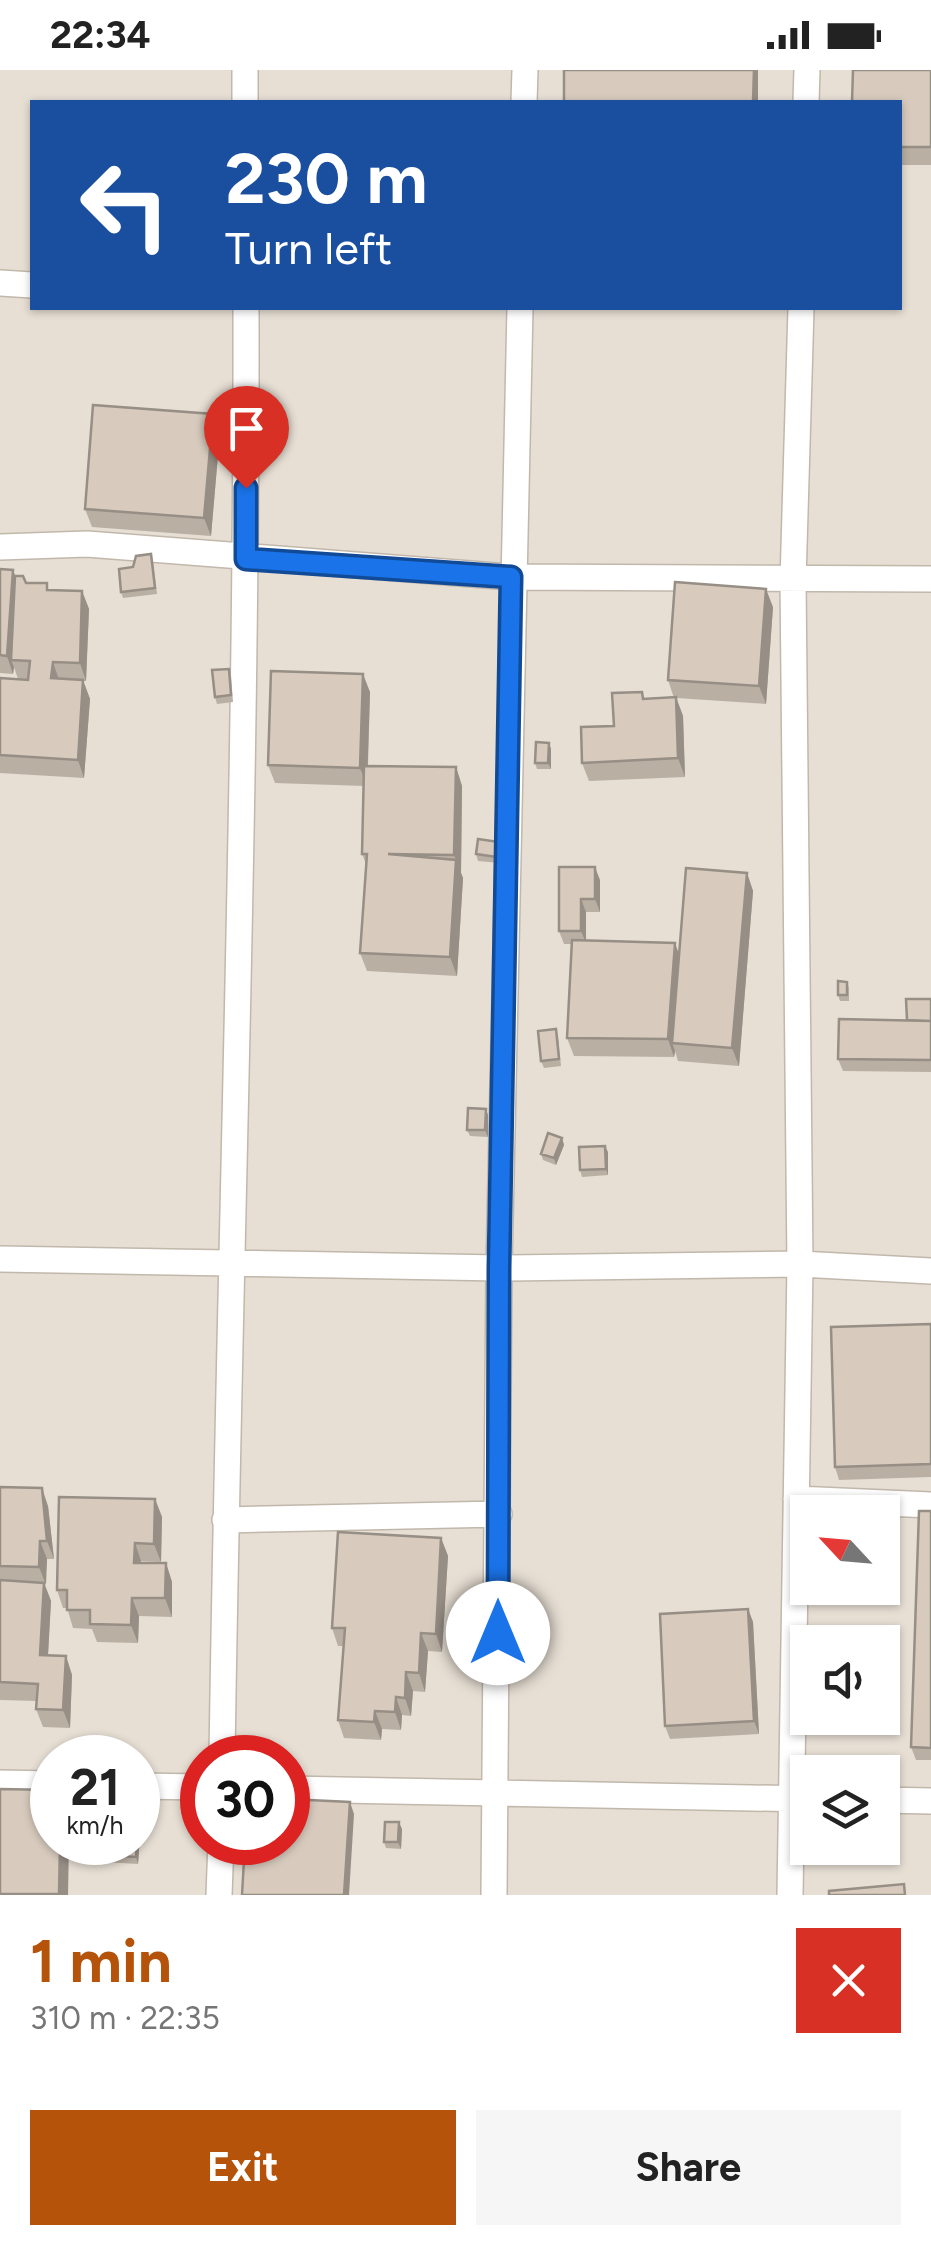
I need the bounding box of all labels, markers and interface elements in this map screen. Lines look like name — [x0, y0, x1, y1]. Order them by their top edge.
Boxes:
text: 22:34 — [50, 12, 151, 58]
text: 230 m — [225, 136, 428, 221]
icon: left — [60, 140, 190, 270]
text: Turn left — [225, 221, 392, 275]
pin — [204, 386, 289, 489]
icon: arrive — [219, 401, 274, 456]
north arrow — [790, 1495, 900, 1605]
map controls — [790, 1495, 900, 1865]
position arrow — [446, 1581, 550, 1685]
button: sound — [790, 1625, 900, 1735]
speed limit sign: 30 — [180, 1735, 310, 1865]
button: layers — [790, 1755, 900, 1865]
text: 21 — [70, 1757, 120, 1818]
text: km/h — [66, 1810, 124, 1840]
text: 1 min — [30, 1925, 172, 1997]
button: close — [796, 1928, 901, 2033]
text: 310 m · 22:35 — [30, 1999, 220, 2037]
button: Exit — [30, 2110, 456, 2225]
button: Share — [476, 2110, 901, 2225]

